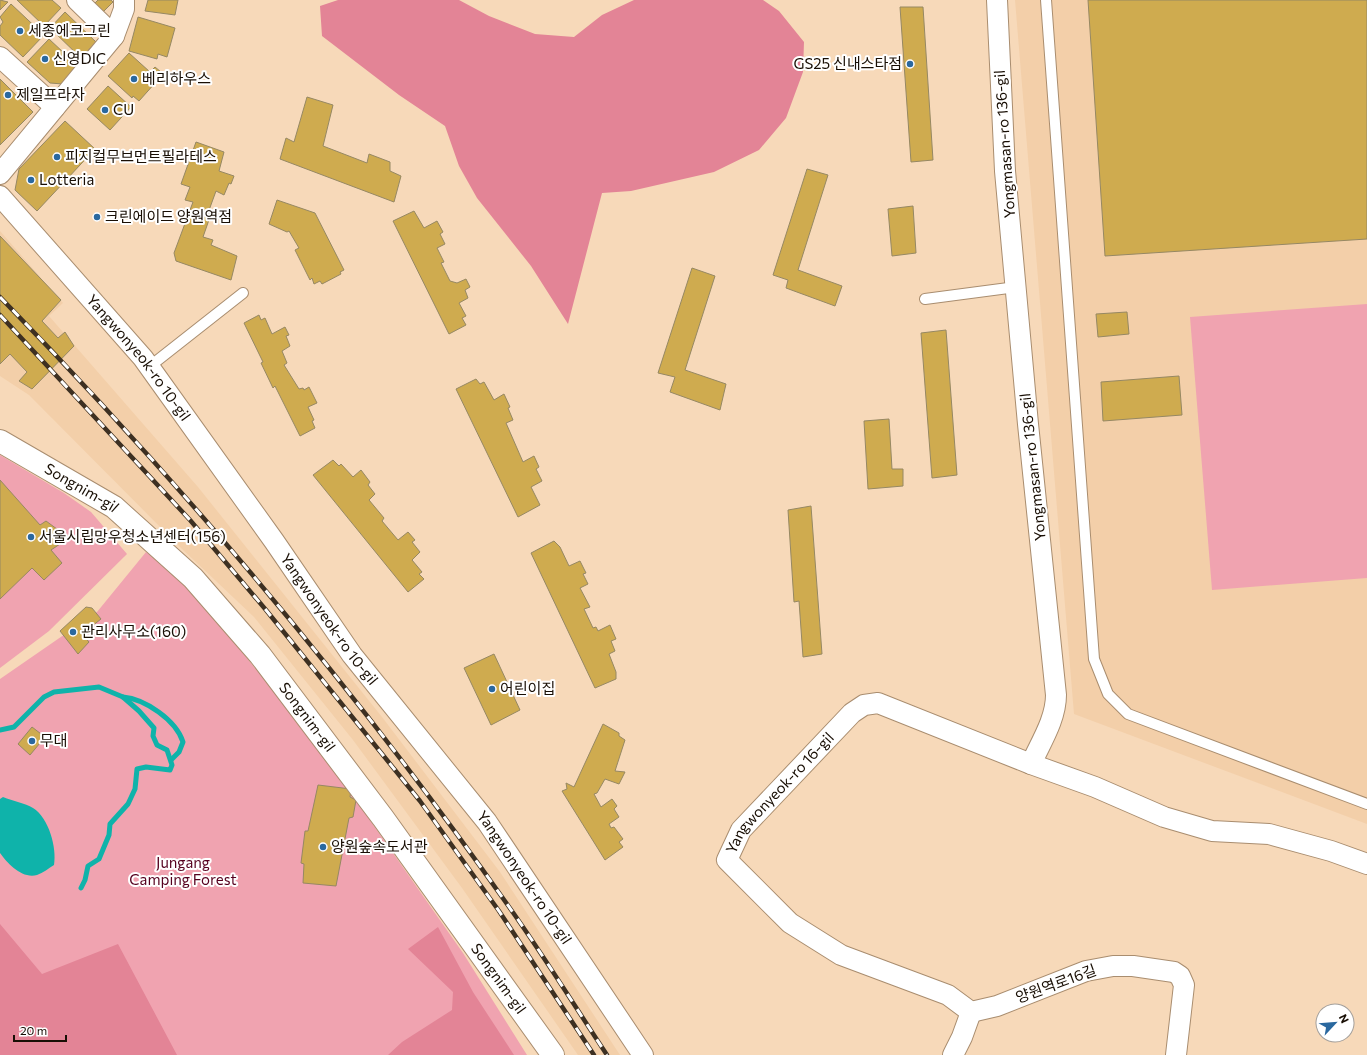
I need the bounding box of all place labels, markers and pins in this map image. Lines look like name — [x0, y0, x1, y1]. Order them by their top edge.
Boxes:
place label: 세종에코그린 — [28, 21, 111, 39]
marker: 세종에코그린 — [15, 26, 25, 36]
place label: 신영DIC — [53, 49, 106, 67]
marker: 신영DIC — [40, 54, 50, 64]
place label: GS25 신내스타점 — [793, 54, 902, 72]
marker: GS25 신내스타점 — [905, 59, 915, 69]
place label: 베리하우스 — [142, 69, 211, 87]
marker: 베리하우스 — [129, 74, 139, 84]
place label: 제일프라자 — [16, 85, 85, 103]
marker: 제일프라자 — [3, 90, 13, 100]
place label: CU — [113, 100, 134, 118]
marker: CU — [100, 105, 110, 115]
place label: 피지컬무브먼트필라테스 — [65, 147, 217, 165]
marker: 피지컬무브먼트필라테스 — [52, 152, 62, 162]
place label: Lotteria — [39, 170, 94, 188]
marker: Lotteria — [26, 175, 36, 185]
place label: 크린에이드 양원역점 — [105, 207, 232, 225]
marker: 크린에이드 양원역점 — [92, 212, 102, 222]
place label: 서울시립망우청소년센터(156) — [39, 527, 226, 545]
marker: 서울시립망우청소년센터(156) — [26, 532, 36, 542]
place label: 관리사무소(160) — [81, 622, 186, 640]
marker: 관리사무소(160) — [68, 627, 78, 637]
place label: 어린이집 — [500, 679, 555, 697]
marker: 어린이집 — [487, 684, 497, 694]
place label: 무대 — [40, 731, 68, 749]
marker: 무대 — [27, 736, 37, 746]
place label: 양원숲속도서관 — [331, 837, 428, 855]
marker: 양원숲속도서관 — [318, 842, 328, 852]

